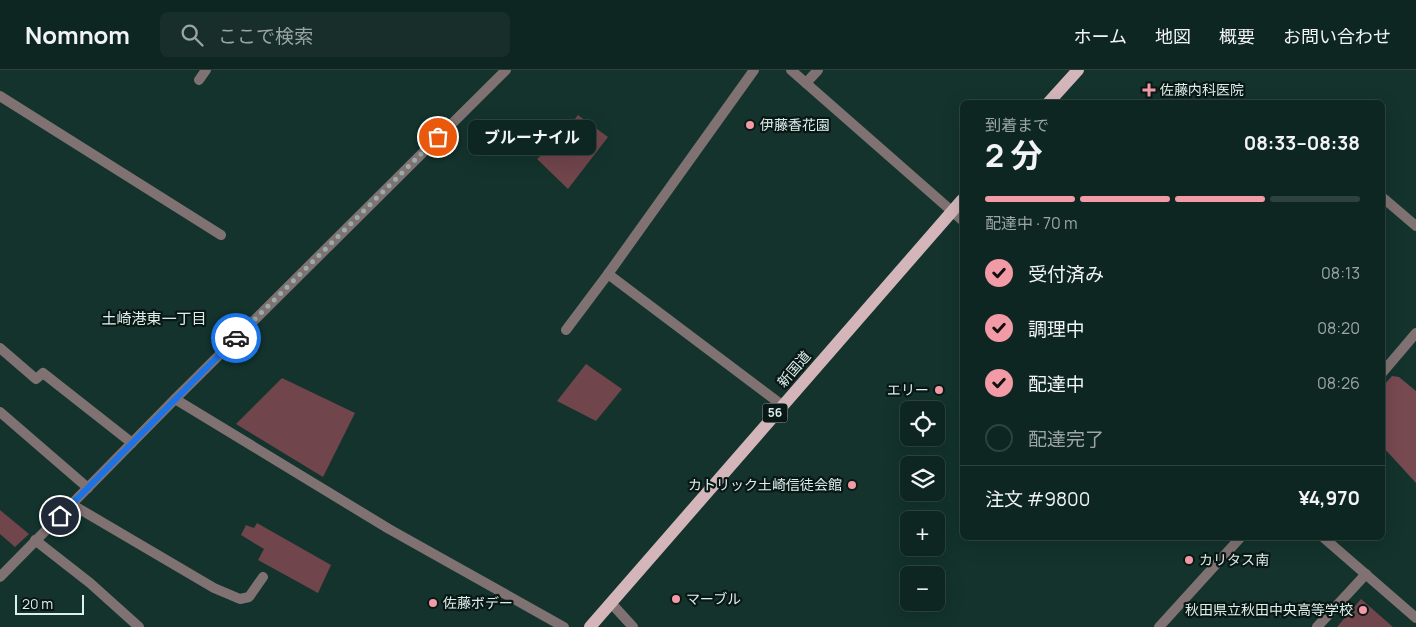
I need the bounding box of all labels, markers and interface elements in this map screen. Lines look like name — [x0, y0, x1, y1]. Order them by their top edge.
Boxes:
search box — [160, 12, 510, 57]
text: Nomnom — [25, 18, 130, 51]
icon: search — [178, 21, 206, 49]
text: ここで検索 — [218, 23, 313, 49]
text: ホーム — [1074, 24, 1127, 48]
text: 地図 — [1155, 24, 1191, 48]
text: 概要 — [1219, 24, 1255, 48]
text: お問い合わせ — [1283, 24, 1391, 48]
place label: 佐藤内科医院 — [1160, 80, 1244, 99]
marker: 佐藤内科医院 — [1142, 83, 1156, 97]
text: 到着まで — [985, 114, 1049, 136]
place label: 伊藤香花園 — [760, 115, 830, 134]
pin — [417, 116, 459, 158]
marker: 伊藤香花園 — [744, 119, 756, 131]
callout: ブルーナイル — [468, 120, 596, 154]
icon: bag — [424, 123, 452, 151]
text: ブルーナイル — [484, 126, 580, 148]
text: 08:33–08:38 — [1244, 130, 1360, 156]
text: 2 分 — [985, 133, 1042, 177]
text: 配達中 · 70 m — [985, 212, 1078, 234]
icon: check — [985, 259, 1013, 287]
text: 受付済み — [1028, 261, 1104, 287]
text: 08:13 — [1321, 262, 1360, 284]
district label: 土崎港東一丁目 — [101, 308, 207, 329]
courier — [211, 313, 261, 363]
icon: check — [985, 314, 1013, 342]
text: 調理中 — [1028, 316, 1085, 342]
text: 08:20 — [1317, 317, 1360, 339]
icon: car — [222, 324, 250, 352]
street label: 新国道 — [773, 347, 815, 391]
icon: check — [985, 369, 1013, 397]
text: 配達中 — [1028, 371, 1085, 397]
text: 08:26 — [1317, 372, 1360, 394]
place label: エリー — [887, 380, 929, 399]
marker: エリー — [933, 384, 945, 396]
map controls — [900, 401, 945, 611]
button: locate — [900, 401, 945, 446]
road number: 56 — [762, 403, 788, 422]
text: 配達完了 — [1028, 426, 1104, 452]
button: layers — [900, 456, 945, 501]
place label: カトリック土崎信徒会館 — [688, 475, 842, 494]
marker: カトリック土崎信徒会館 — [846, 479, 858, 491]
text: ¥4,970 — [1298, 485, 1360, 511]
text: 注文 #9800 — [985, 486, 1090, 512]
pin — [39, 495, 81, 537]
icon: home — [46, 502, 74, 530]
button: + — [900, 511, 945, 556]
place label: カリタス南 — [1199, 550, 1269, 569]
marker: カリタス南 — [1183, 554, 1195, 566]
button: − — [900, 566, 945, 611]
place label: マーブル — [686, 589, 741, 608]
scale bar — [15, 592, 84, 615]
place label: 佐藤ボデー — [443, 593, 513, 612]
marker: マーブル — [670, 593, 682, 605]
text: 20 m — [22, 594, 53, 613]
marker: 佐藤ボデー — [427, 597, 439, 609]
place label: 秋田県立秋田中央高等学校 — [1185, 600, 1353, 619]
marker: 秋田県立秋田中央高等学校 — [1357, 604, 1369, 616]

